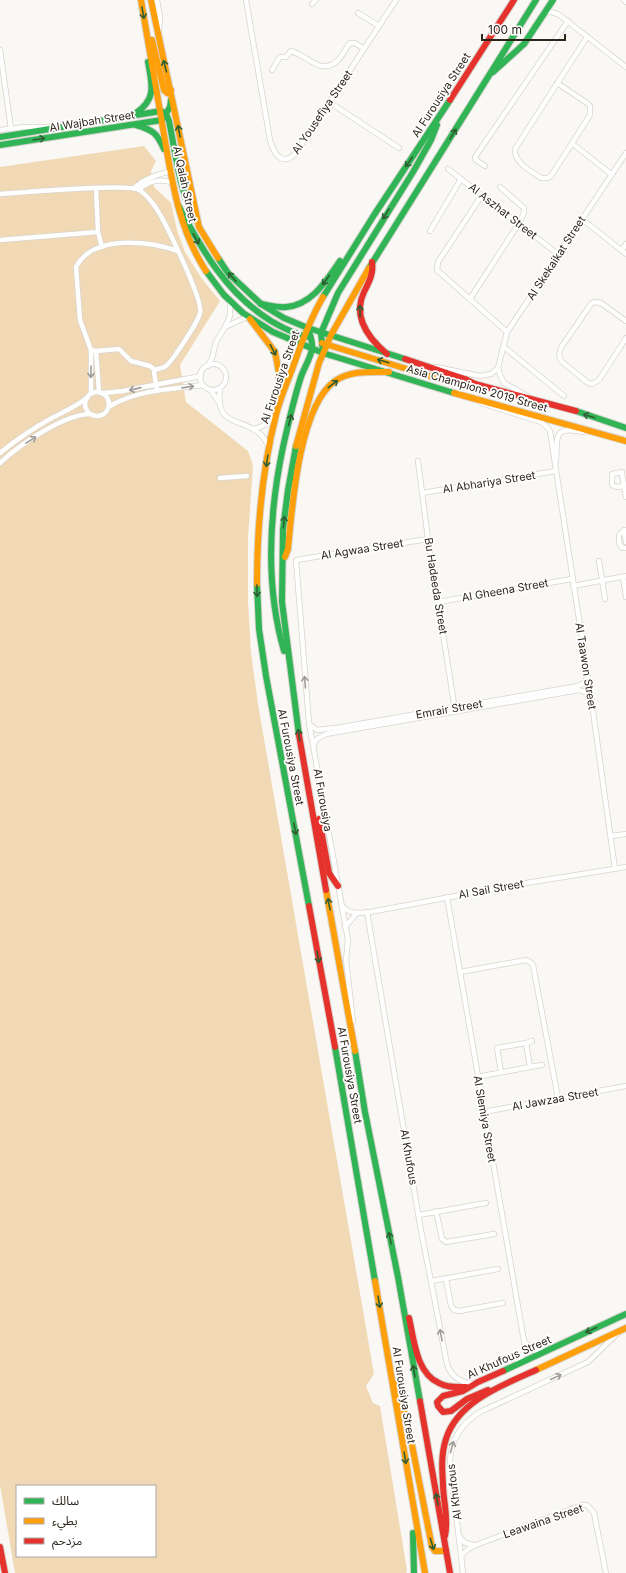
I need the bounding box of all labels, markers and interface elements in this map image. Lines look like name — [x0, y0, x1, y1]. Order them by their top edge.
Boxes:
one-way arrow — [139, 6, 147, 19]
scale bar — [482, 16, 565, 42]
text: 100 m — [488, 22, 522, 37]
street label: Al Furousiya Street — [408, 50, 474, 140]
one-way arrow — [160, 60, 168, 73]
street label: Al Yousefiya Street — [289, 67, 356, 157]
street label: Al Wajbah Street — [48, 107, 136, 135]
one-way arrow — [174, 125, 182, 138]
one-way arrow — [450, 128, 458, 140]
one-way arrow — [32, 135, 45, 143]
street label: Al Qalah Street — [170, 145, 200, 224]
one-way arrow — [405, 156, 413, 167]
street label: Al Aszhat Street — [466, 180, 540, 242]
one-way arrow — [382, 208, 390, 219]
street label: Al Skekaikat Street — [524, 213, 589, 303]
one-way arrow — [193, 233, 201, 245]
one-way arrow — [228, 272, 237, 282]
one-way arrow — [322, 275, 330, 286]
one-way arrow — [356, 305, 364, 318]
street label: Al Furousiya Street — [257, 328, 303, 426]
one-way arrow — [270, 344, 277, 356]
one-way arrow — [378, 357, 390, 365]
street label: Asia Champions 2019 Street — [405, 361, 550, 415]
one-way arrow — [87, 365, 95, 378]
one-way arrow — [327, 380, 338, 388]
one-way arrow — [181, 383, 194, 391]
one-way arrow — [129, 385, 142, 393]
one-way arrow — [583, 411, 595, 419]
one-way arrow — [286, 414, 294, 427]
one-way arrow — [25, 435, 37, 443]
one-way arrow — [263, 454, 271, 467]
street label: Al Abhariya Street — [442, 468, 537, 496]
one-way arrow — [280, 516, 288, 529]
street label: Al Agwaa Street — [320, 536, 405, 562]
street label: Bu Hadeeda Street — [421, 537, 451, 636]
street label: Al Gheena Street — [461, 575, 550, 605]
one-way arrow — [253, 584, 261, 597]
street label: Al Taawon Street — [572, 621, 600, 711]
one-way arrow — [302, 676, 309, 689]
street label: Emrair Street — [415, 696, 484, 722]
street label: Al Furousiya Street — [275, 708, 307, 807]
one-way arrow — [295, 729, 303, 742]
street label: Al Furousiya — [311, 767, 335, 833]
one-way arrow — [291, 822, 299, 835]
street label: Al Sail Street — [457, 876, 525, 902]
one-way arrow — [325, 898, 333, 911]
one-way arrow — [315, 950, 323, 963]
street label: Al Furousiya Street — [335, 1026, 365, 1125]
street label: Al Slemiya Street — [470, 1074, 500, 1164]
street label: Al Jawzaa Street — [511, 1084, 600, 1113]
street label: Al Khufous — [397, 1128, 421, 1186]
one-way arrow — [386, 1232, 394, 1245]
one-way arrow — [375, 1295, 383, 1308]
one-way arrow — [585, 1327, 597, 1334]
one-way arrow — [437, 1328, 445, 1341]
street label: Al Khufous Street — [465, 1332, 554, 1382]
street label: Al Furousiya Street — [389, 1346, 419, 1445]
one-way arrow — [410, 1364, 418, 1377]
one-way arrow — [549, 1373, 561, 1380]
one-way arrow — [449, 1441, 456, 1454]
one-way arrow — [401, 1451, 409, 1464]
street label: Al Khufous — [444, 1463, 464, 1521]
legend — [16, 1485, 156, 1557]
one-way arrow — [433, 1492, 441, 1505]
text: سالك — [52, 1493, 79, 1508]
street label: Leawaina Street — [501, 1501, 585, 1541]
text: بطيء — [52, 1513, 78, 1531]
text: مزدحم — [52, 1533, 82, 1550]
one-way arrow — [429, 1538, 436, 1551]

